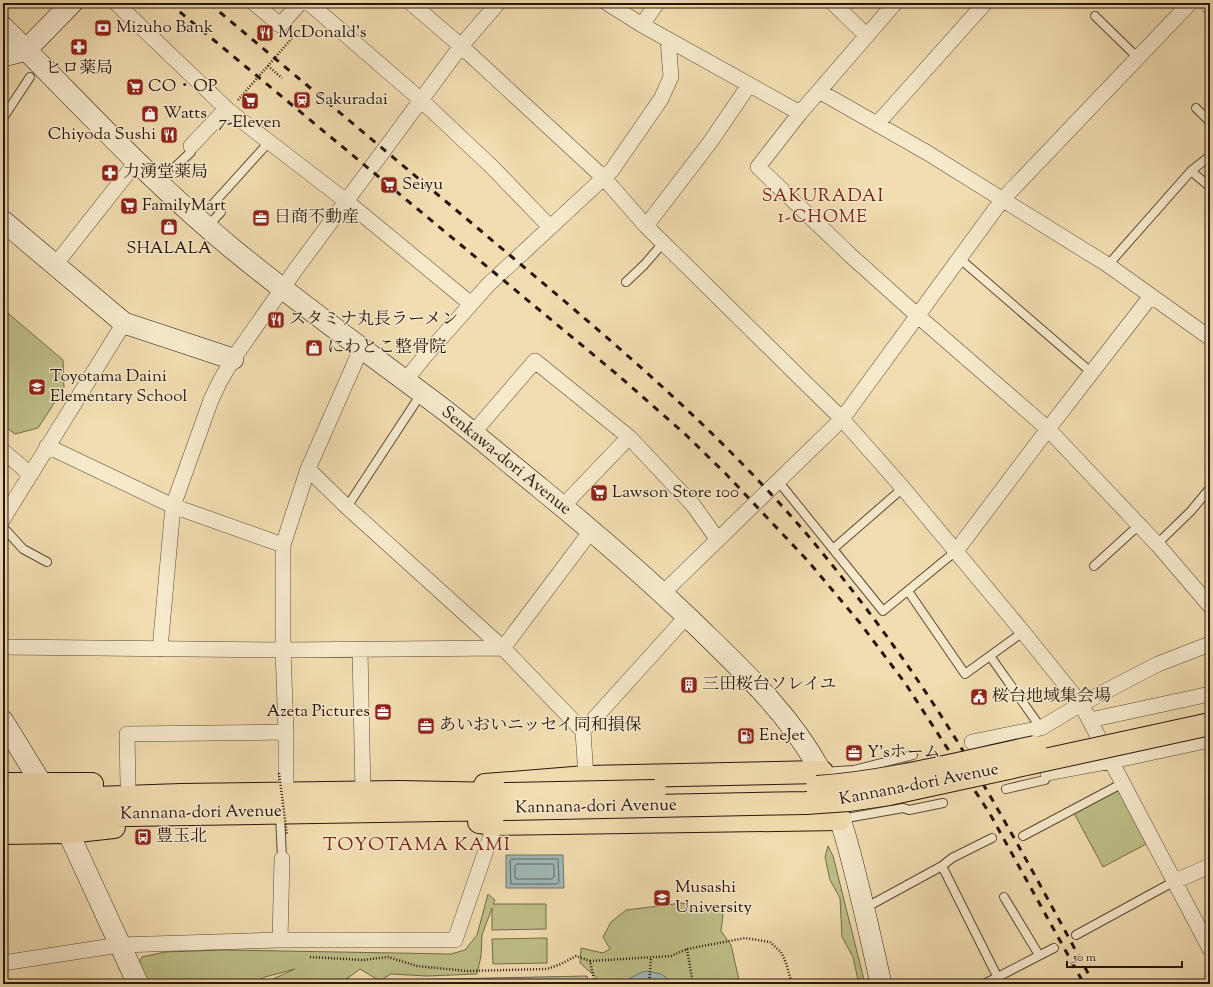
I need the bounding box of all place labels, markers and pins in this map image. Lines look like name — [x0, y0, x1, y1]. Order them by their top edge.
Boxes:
place label: Mizuho Bank — [116, 16, 213, 40]
bank icon: Mizuho Bank — [93, 18, 113, 38]
place label: McDonald's — [278, 21, 367, 45]
restaurant icon: McDonald's — [255, 23, 275, 43]
pharmacy icon: ヒロ薬局 — [69, 37, 89, 57]
place label: ヒロ薬局 — [45, 57, 113, 81]
place label: CO・OP — [148, 75, 218, 99]
supermarket icon: CO・OP — [125, 77, 145, 97]
place label: Sakuradai — [315, 88, 388, 112]
station icon: Sakuradai — [292, 90, 312, 110]
supermarket icon: 7-Eleven — [240, 91, 260, 111]
place label: Watts — [163, 102, 207, 126]
shop icon: Watts — [140, 104, 160, 124]
place label: 7-Eleven — [219, 111, 281, 135]
place label: Chiyoda Sushi — [48, 123, 156, 147]
restaurant icon: Chiyoda Sushi — [159, 125, 179, 145]
place label: 力湧堂薬局 — [123, 161, 208, 185]
pharmacy icon: 力湧堂薬局 — [100, 163, 120, 183]
place label: Seiyu — [402, 173, 443, 197]
supermarket icon: Seiyu — [379, 175, 399, 195]
place label: FamilyMart — [142, 194, 226, 218]
supermarket icon: FamilyMart — [119, 196, 139, 216]
place label: 日商不動産 — [274, 206, 359, 230]
office icon: 日商不動産 — [251, 208, 271, 228]
shop icon: SHALALA — [159, 217, 179, 237]
place label: SHALALA — [126, 237, 212, 261]
place label: スタミナ丸長ラーメン — [289, 308, 458, 332]
restaurant icon: スタミナ丸長ラーメン — [266, 310, 286, 330]
place label: にわとこ整骨院 — [327, 336, 446, 360]
shop icon: にわとこ整骨院 — [304, 338, 324, 358]
place label: Toyotama Daini Elementary School — [50, 365, 187, 409]
school or university icon: Toyotama Daini Elementary School — [27, 377, 47, 397]
place label: Lawson Store 100 — [612, 481, 739, 505]
supermarket icon: Lawson Store 100 — [589, 483, 609, 503]
place label: 三田桜台ソレイユ — [702, 673, 836, 697]
building icon: 三田桜台ソレイユ — [679, 675, 699, 695]
place label: 桜台地域集会場 — [992, 685, 1111, 709]
public building icon: 桜台地域集会場 — [969, 687, 989, 707]
place label: Azeta Pictures — [266, 700, 370, 724]
office icon: Azeta Pictures — [373, 702, 393, 722]
place label: あいおいニッセイ同和損保 — [439, 714, 642, 738]
office icon: あいおいニッセイ同和損保 — [416, 716, 436, 736]
place label: EneJet — [759, 724, 805, 748]
fuel station icon: EneJet — [736, 726, 756, 746]
place label: Y'sホーム — [867, 741, 941, 765]
office icon: Y'sホーム — [844, 743, 864, 763]
place label: 豊玉北 — [156, 825, 207, 849]
bus stop icon: 豊玉北 — [133, 827, 153, 847]
place label: Musashi University — [675, 876, 753, 920]
school or university icon: Musashi University — [652, 888, 672, 908]

